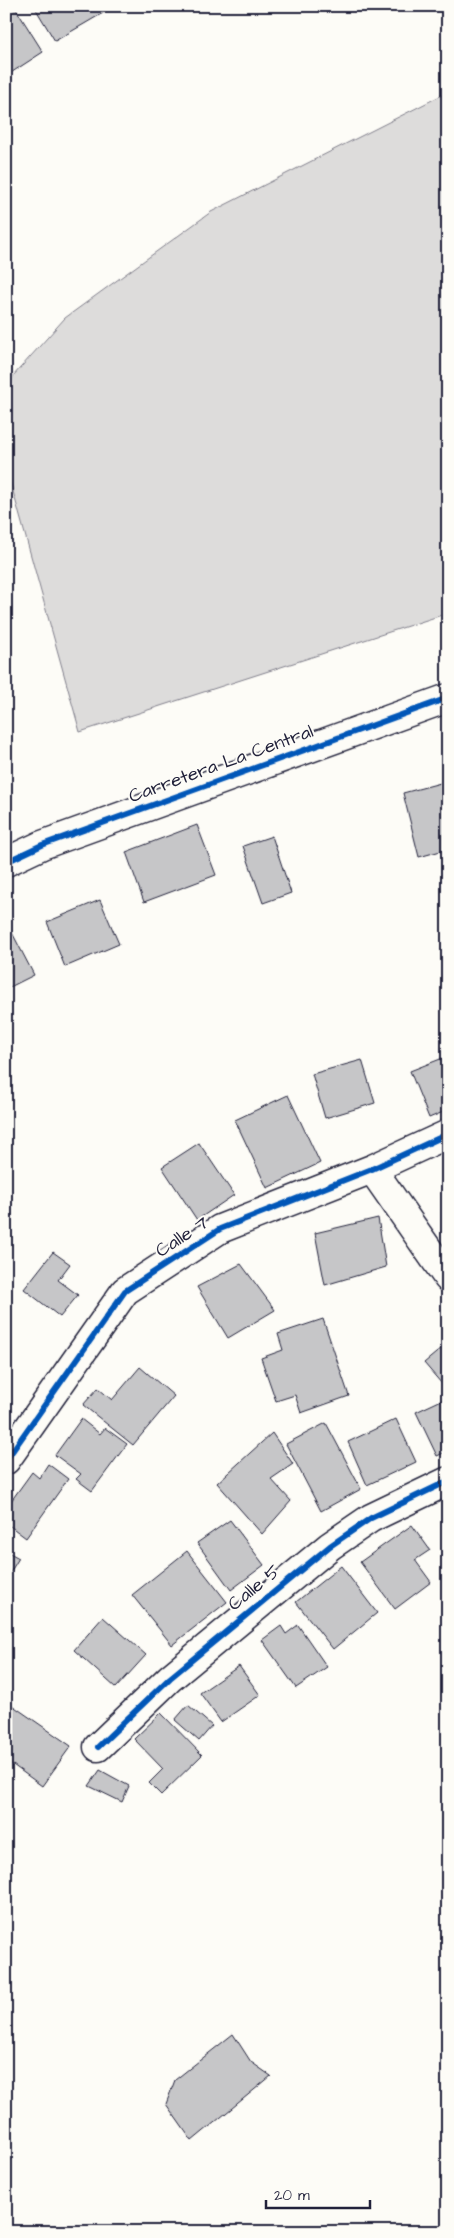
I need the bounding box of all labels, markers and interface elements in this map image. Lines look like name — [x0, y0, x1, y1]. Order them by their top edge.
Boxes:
street label: Carretera La Central — [125, 718, 317, 810]
street label: Calle 7 — [150, 1210, 214, 1264]
street label: Calle 5 — [222, 1558, 286, 1618]
scale bar — [266, 2178, 370, 2210]
text: 20 m — [274, 2185, 310, 2206]

